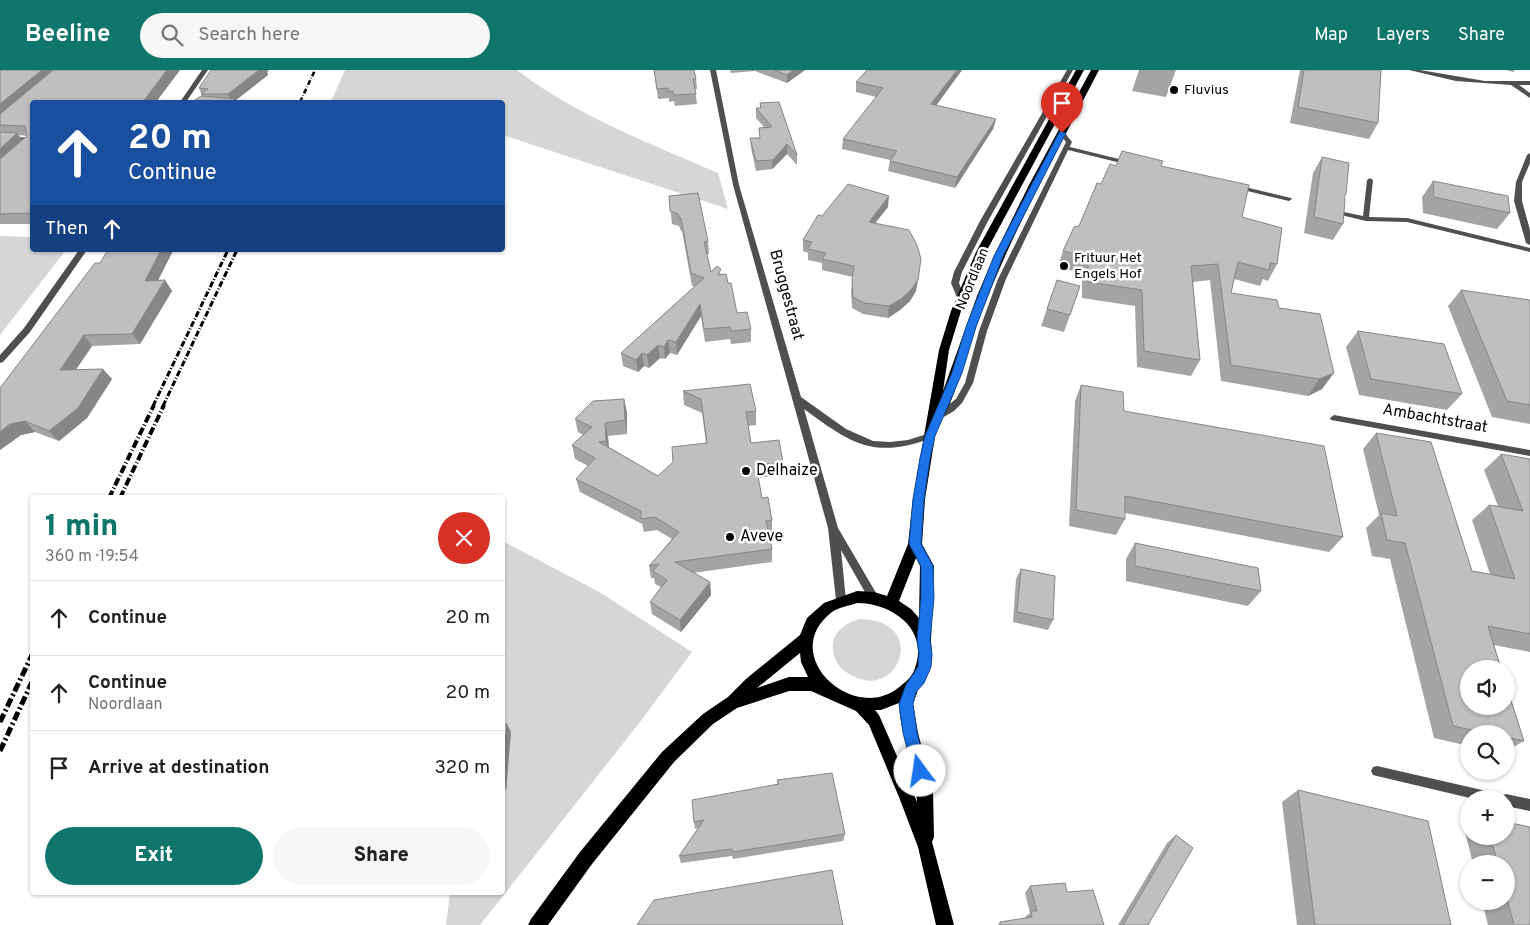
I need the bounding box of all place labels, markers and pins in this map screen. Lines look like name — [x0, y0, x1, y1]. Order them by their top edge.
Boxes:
pin — [1041, 82, 1083, 133]
place label: Fluvius — [1184, 82, 1229, 99]
marker: Fluvius — [1168, 84, 1180, 96]
place label: Frituur Het Engels Hof — [1074, 250, 1142, 283]
marker: Frituur Het Engels Hof — [1058, 260, 1070, 272]
place label: Delhaize — [756, 461, 818, 481]
marker: Delhaize — [740, 465, 752, 477]
place label: Aveve — [740, 527, 783, 547]
marker: Aveve — [724, 531, 736, 543]

